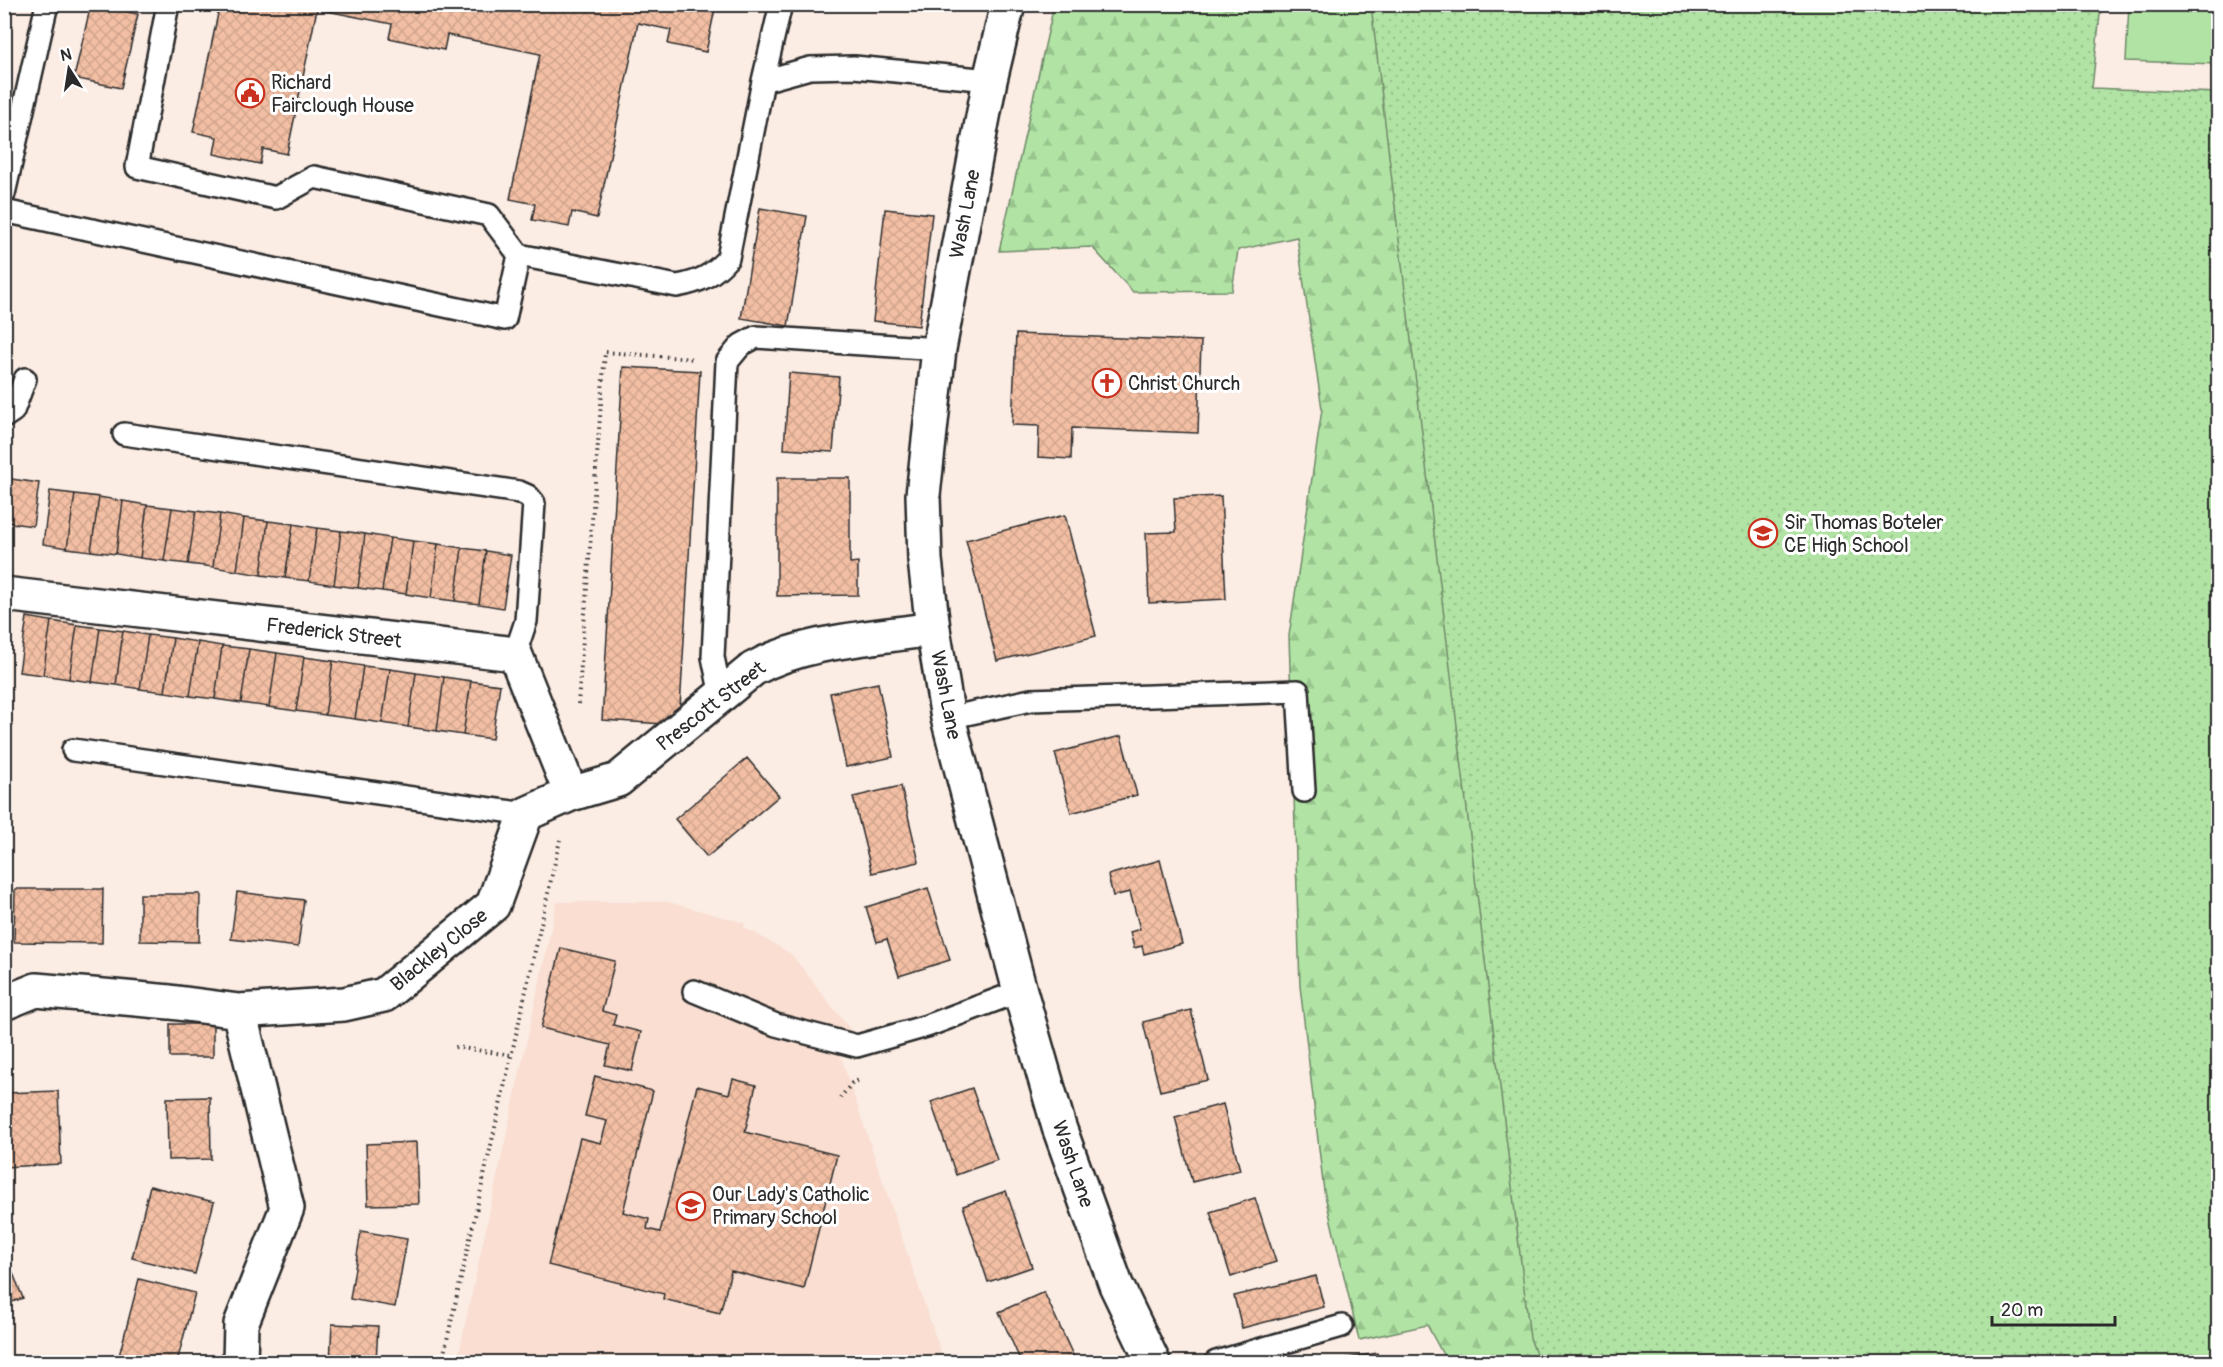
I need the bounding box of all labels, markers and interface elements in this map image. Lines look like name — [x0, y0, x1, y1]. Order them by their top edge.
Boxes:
north arrow — [39, 39, 99, 99]
text: N — [59, 44, 74, 66]
place label: Richard Fairclough House — [271, 70, 414, 118]
public building icon: Richard Fairclough House — [234, 77, 266, 109]
street label: Wash Lane — [944, 167, 986, 261]
church icon: Christ Church — [1091, 367, 1123, 399]
place label: Christ Church — [1128, 371, 1240, 396]
place label: Sir Thomas Boteler CE High School — [1784, 510, 1943, 558]
school or university icon: Sir Thomas Boteler CE High School — [1747, 517, 1779, 549]
street label: Frederick Street — [265, 612, 404, 654]
street label: Wash Lane — [925, 648, 967, 742]
street label: Prescott Street — [651, 655, 771, 756]
street label: Blackley Close — [385, 903, 493, 997]
street label: Wash Lane — [1046, 1117, 1100, 1211]
place label: Our Lady's Catholic Primary School — [712, 1182, 870, 1230]
school or university icon: Our Lady's Catholic Primary School — [675, 1190, 707, 1222]
scale bar — [1992, 1289, 2115, 1327]
text: 20 m — [2001, 1299, 2043, 1322]

